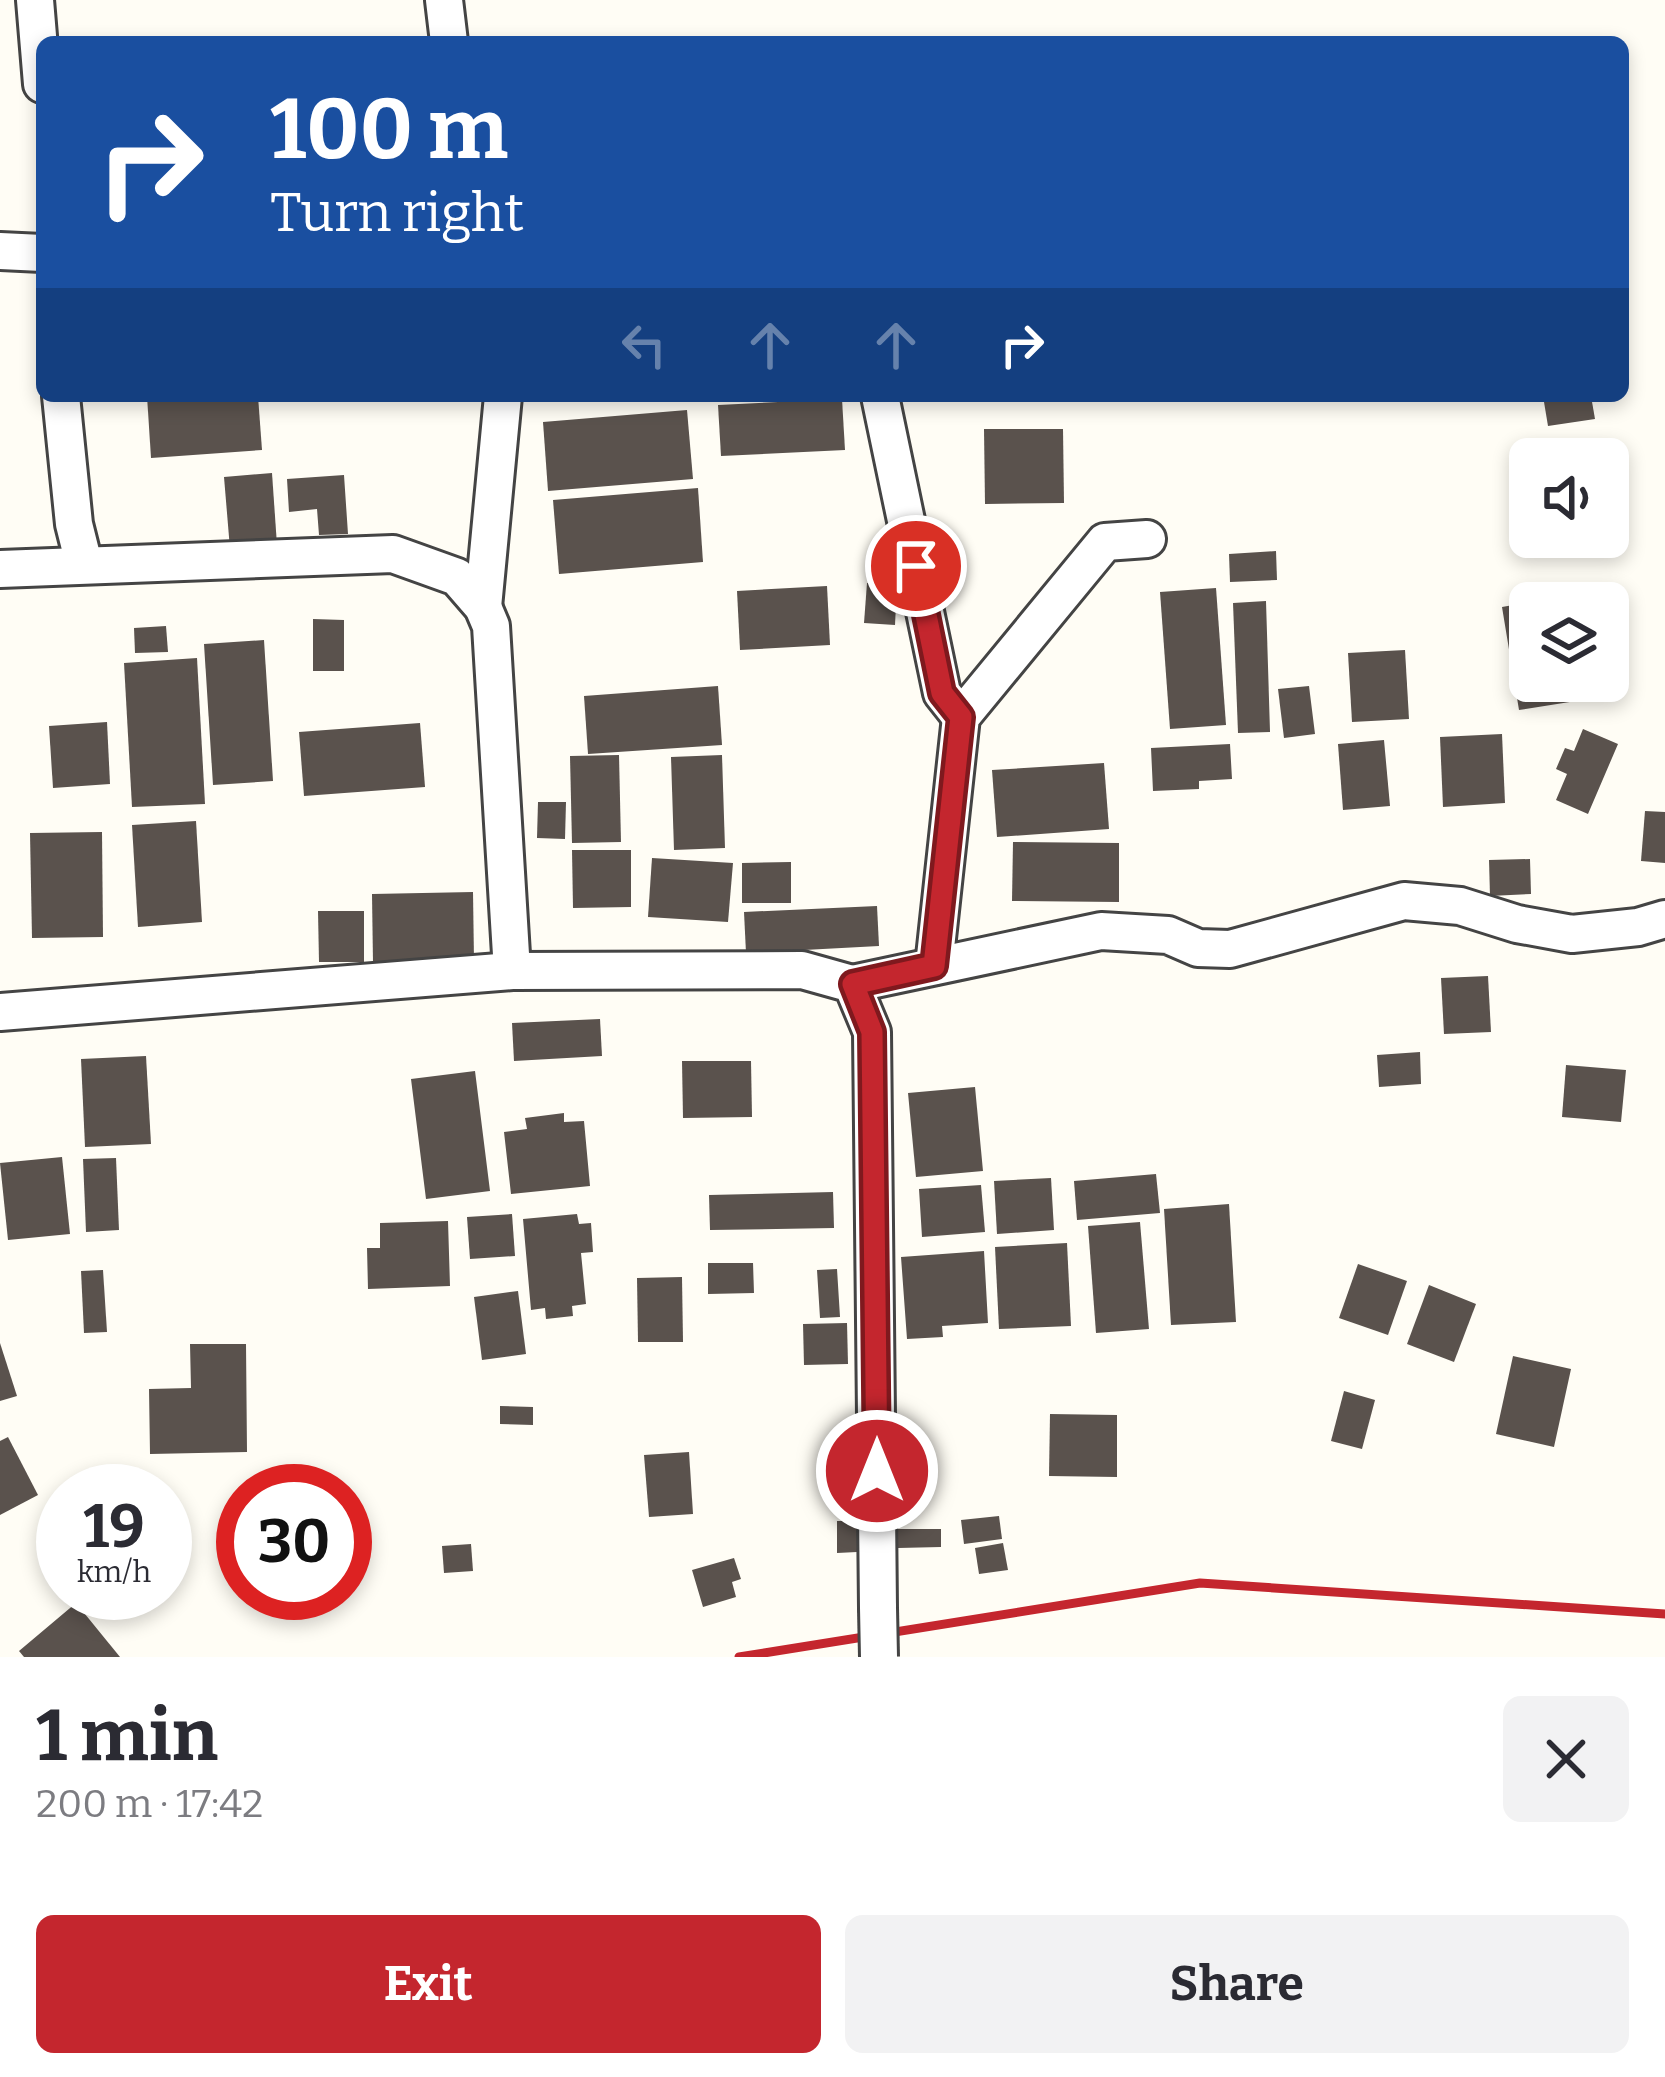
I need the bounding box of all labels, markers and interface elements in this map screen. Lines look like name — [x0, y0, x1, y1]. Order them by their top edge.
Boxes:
text: 100 m — [270, 79, 508, 180]
icon: right — [72, 84, 228, 240]
text: Turn right — [270, 181, 524, 245]
icon: left — [611, 312, 677, 378]
icon: ahead — [737, 312, 803, 378]
icon: ahead — [863, 312, 929, 378]
icon: right — [989, 312, 1055, 378]
map controls — [1509, 438, 1629, 702]
button: sound — [1509, 438, 1629, 558]
pin — [865, 515, 967, 617]
icon: arrive — [883, 533, 949, 599]
button: layers — [1509, 582, 1629, 702]
position arrow — [814, 1408, 940, 1534]
speed limit sign: 30 — [216, 1464, 372, 1620]
text: 19 — [83, 1491, 145, 1563]
text: km/h — [77, 1554, 151, 1590]
text: 1 min — [36, 1693, 218, 1779]
button: close — [1503, 1696, 1629, 1822]
text: 200 m · 17:42 — [36, 1781, 263, 1827]
button: Exit — [36, 1915, 821, 2053]
button: Share — [845, 1915, 1629, 2053]

